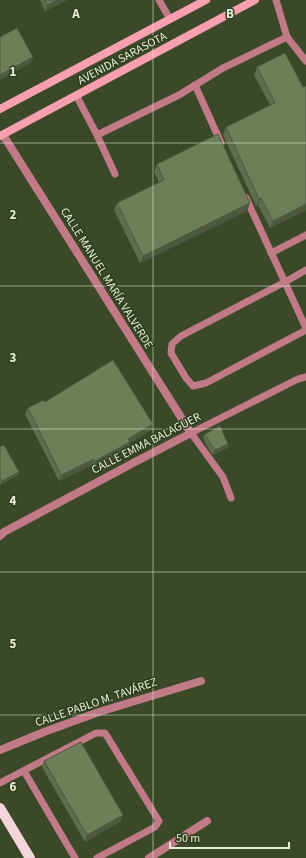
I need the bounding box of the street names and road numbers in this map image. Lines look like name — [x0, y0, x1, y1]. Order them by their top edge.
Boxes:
street label: AVENIDA SARASOTA — [75, 28, 170, 89]
street label: CALLE MANUEL MARÍA VALVERDE — [56, 204, 157, 352]
street label: CALLE EMMA BALAGUER — [89, 408, 204, 478]
street label: CALLE PABLO M. TAVÁREZ — [33, 674, 159, 731]

